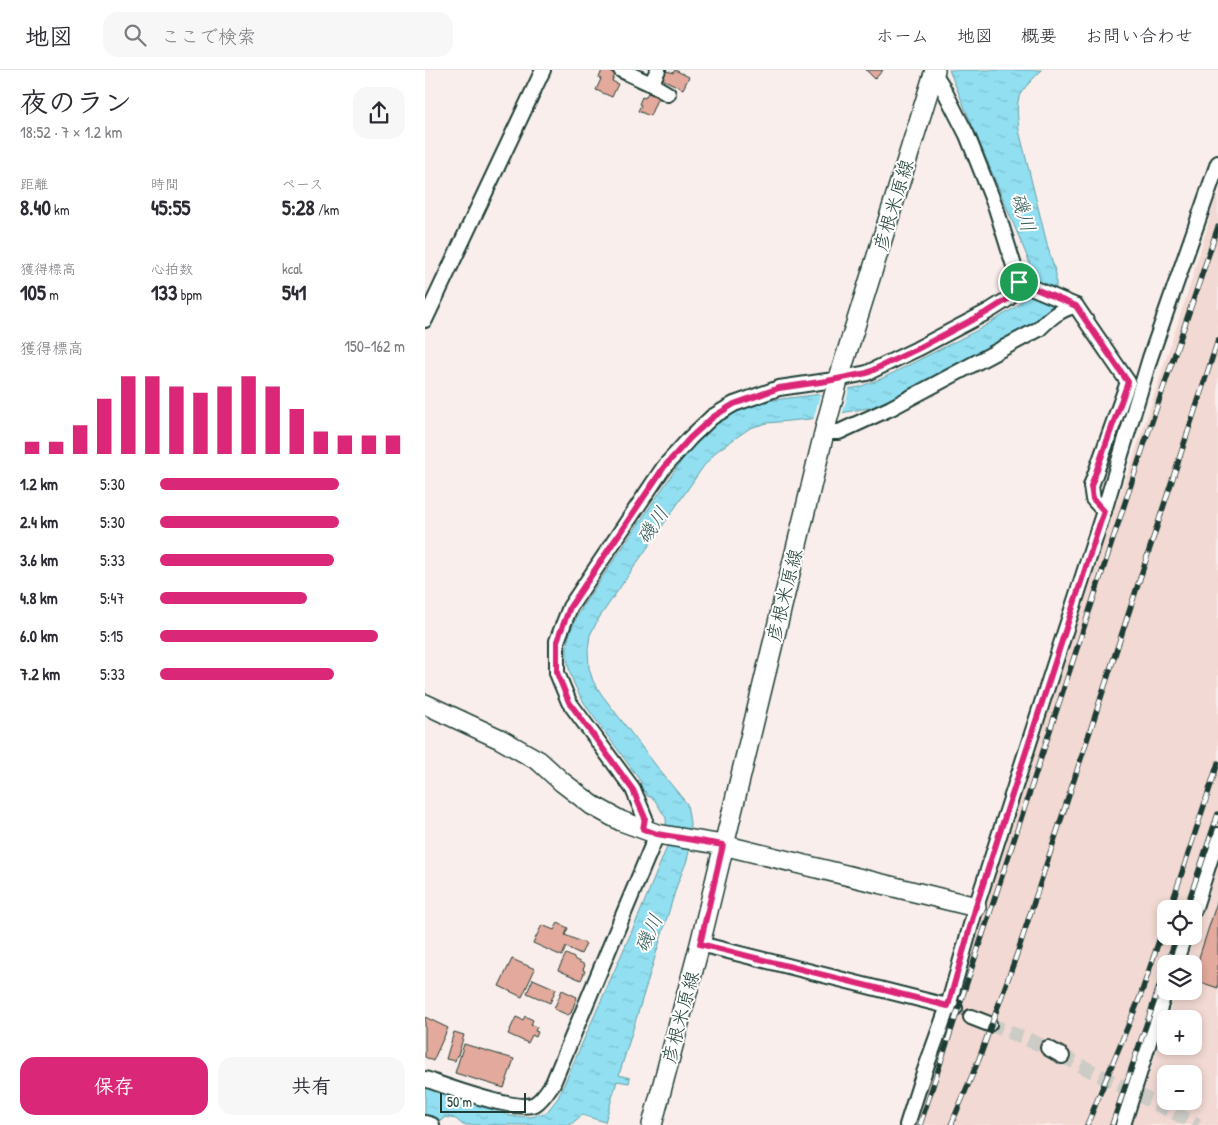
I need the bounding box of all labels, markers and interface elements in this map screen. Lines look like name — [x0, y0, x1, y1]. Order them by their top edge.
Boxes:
search box — [103, 12, 453, 57]
text: 地図 — [25, 20, 73, 52]
icon: search — [121, 21, 149, 49]
text: ここで検索 — [161, 23, 256, 49]
text: ホーム — [876, 23, 929, 48]
text: 地図 — [957, 23, 993, 48]
text: 概要 — [1021, 23, 1057, 48]
text: お問い合わせ — [1085, 23, 1193, 48]
text: 夜のラン — [20, 83, 132, 121]
button: share — [353, 87, 405, 139]
text: 18:52 · 7 × 1.2 km — [20, 121, 122, 143]
street label: 彦根米原線 — [867, 156, 919, 254]
text: 距離 — [20, 174, 48, 193]
text: 時間 — [151, 174, 179, 193]
text: ペース — [282, 174, 323, 193]
water label: 磯川 — [1005, 189, 1043, 235]
text: 8.40 — [20, 193, 51, 222]
text: 45:55 — [151, 193, 190, 222]
text: 5:28 — [282, 193, 315, 222]
text: km — [51, 200, 69, 219]
text: /km — [315, 200, 339, 219]
text: 獲得標高 — [20, 259, 76, 278]
text: 心拍数 — [151, 259, 193, 278]
text: kcal — [282, 259, 302, 278]
pin — [998, 261, 1040, 303]
icon: arrive — [1005, 268, 1033, 296]
text: 105 — [20, 278, 46, 307]
text: 133 — [151, 278, 177, 307]
text: 541 — [282, 278, 306, 307]
text: m — [46, 285, 59, 304]
text: bpm — [177, 285, 202, 304]
text: 150–162 m — [344, 335, 405, 357]
text: 獲得標高 — [20, 337, 84, 359]
text: 1.2 km — [20, 473, 58, 495]
text: 5:30 — [100, 473, 125, 495]
water label: 磯川 — [630, 501, 674, 549]
text: 2.4 km — [20, 511, 58, 533]
text: 5:30 — [100, 511, 125, 533]
street label: 彦根米原線 — [760, 546, 808, 644]
text: 3.6 km — [20, 549, 58, 571]
text: 5:33 — [100, 549, 125, 571]
text: 4.8 km — [20, 587, 58, 609]
text: 5:47 — [100, 587, 124, 609]
text: 6.0 km — [20, 625, 58, 647]
text: 5:15 — [100, 625, 123, 647]
text: 7.2 km — [20, 663, 60, 685]
text: 5:33 — [100, 663, 125, 685]
map controls — [1157, 900, 1202, 1110]
button: locate — [1157, 900, 1202, 945]
water label: 磯川 — [627, 909, 669, 957]
button: layers — [1157, 955, 1202, 1000]
street label: 彦根米原線 — [655, 968, 705, 1066]
button: + — [1157, 1010, 1202, 1055]
button: 保存 — [20, 1057, 208, 1115]
button: 共有 — [218, 1057, 405, 1115]
button: − — [1157, 1065, 1202, 1110]
scale bar — [440, 1090, 526, 1113]
text: 50 m — [447, 1092, 472, 1111]

